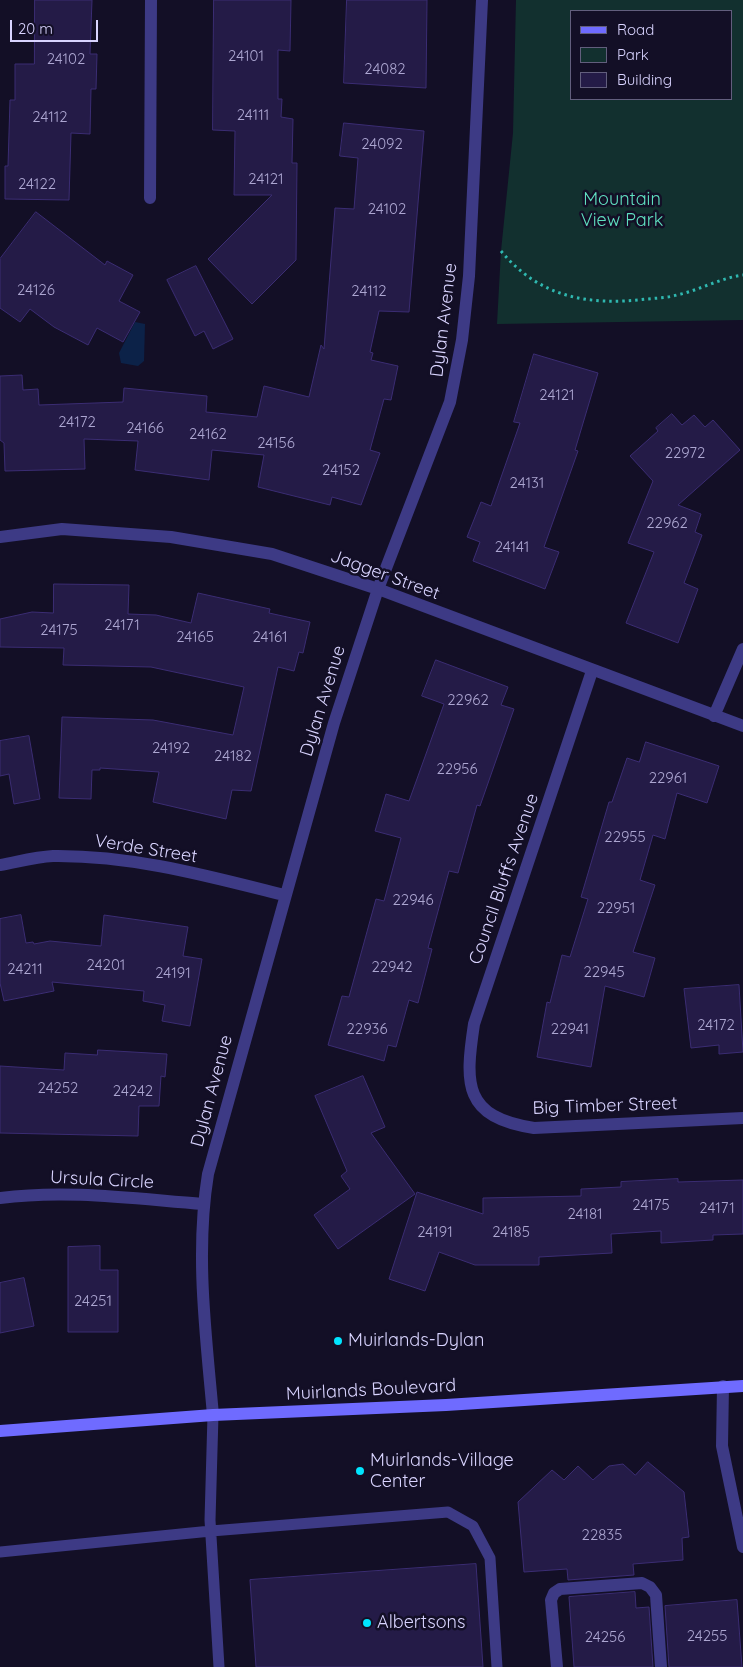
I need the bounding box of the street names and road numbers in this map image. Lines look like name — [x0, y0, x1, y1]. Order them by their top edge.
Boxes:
street label: Dylan Avenue — [426, 262, 462, 378]
street label: Jagger Street — [328, 545, 442, 605]
street label: Dylan Avenue — [296, 643, 350, 759]
street label: Council Bluffs Avenue — [465, 791, 543, 967]
street label: Verde Street — [93, 830, 199, 868]
street label: Dylan Avenue — [187, 1033, 237, 1149]
street label: Big Timber Street — [532, 1093, 678, 1119]
street label: Ursula Circle — [50, 1166, 154, 1194]
street label: Muirlands Boulevard — [285, 1375, 457, 1405]

